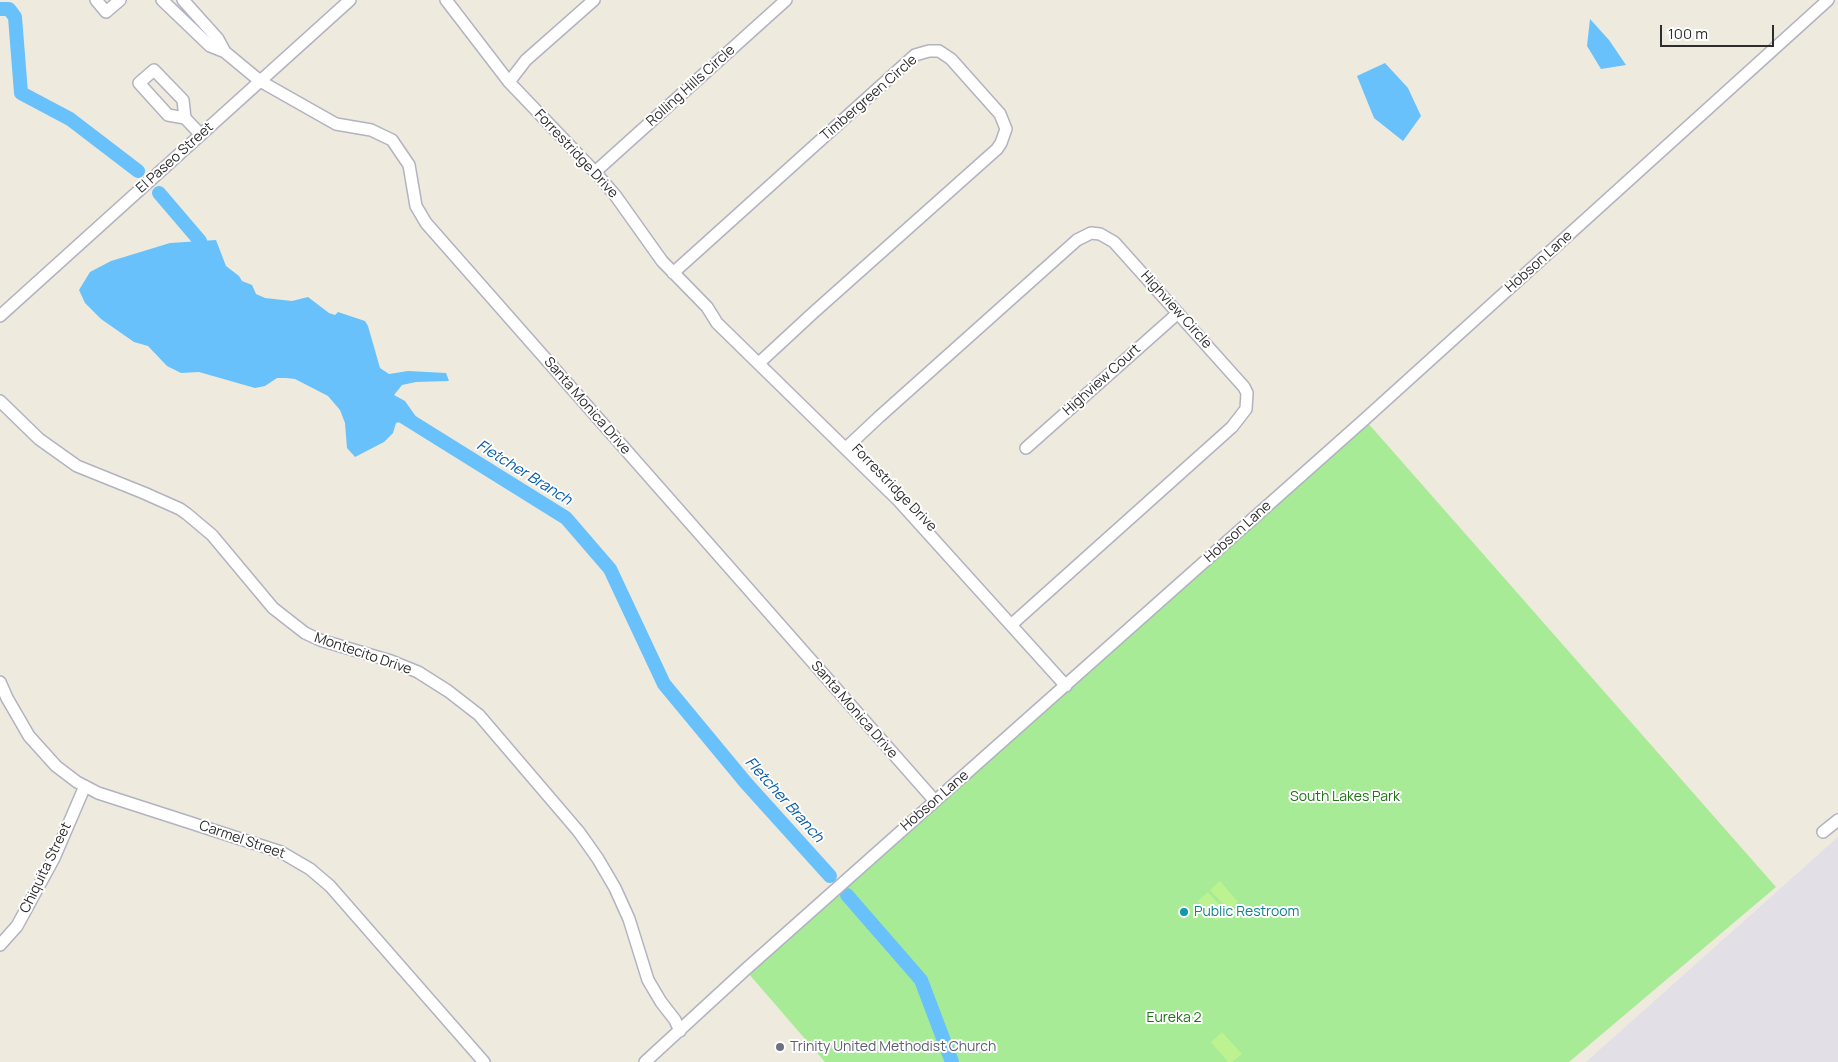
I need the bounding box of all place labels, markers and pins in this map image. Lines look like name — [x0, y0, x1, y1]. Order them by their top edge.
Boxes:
place label: Public Restroom — [1194, 904, 1299, 920]
marker: Public Restroom — [1178, 906, 1190, 918]
place label: Trinity United Methodist Church — [790, 1039, 996, 1055]
marker: Trinity United Methodist Church — [774, 1041, 786, 1053]

